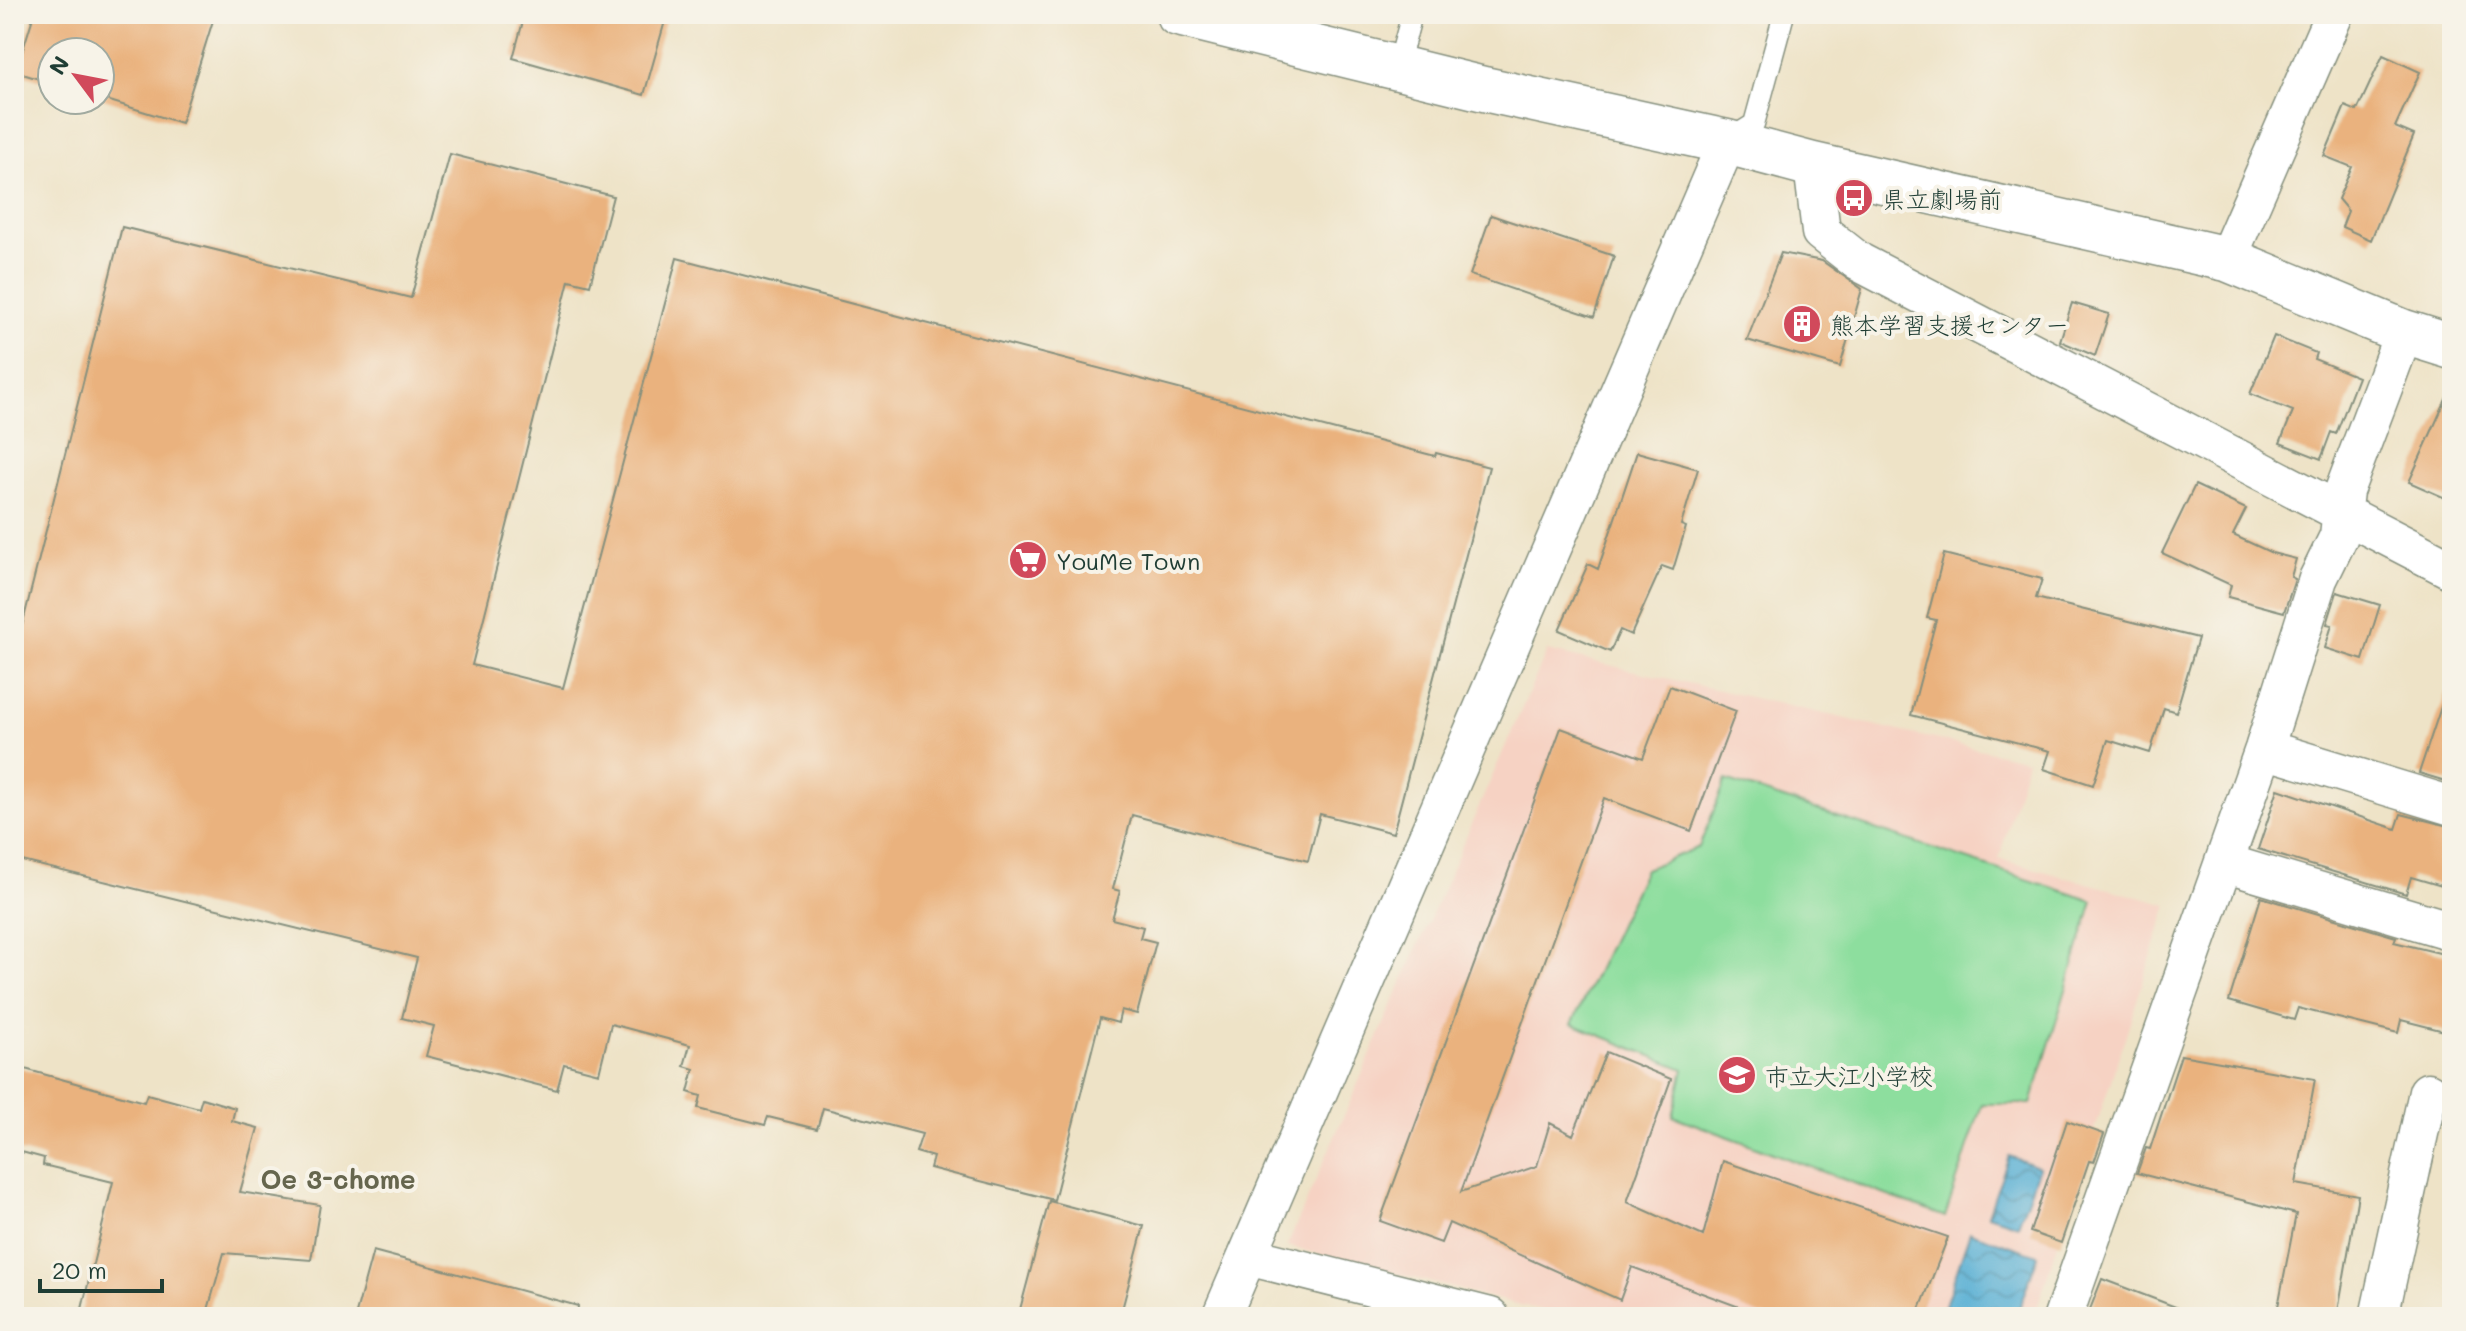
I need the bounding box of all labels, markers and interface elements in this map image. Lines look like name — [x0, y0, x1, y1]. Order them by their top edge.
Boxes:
north arrow — [36, 36, 116, 116]
text: N — [42, 50, 75, 80]
bus stop icon: 県立劇場前 — [1833, 177, 1875, 219]
place label: 県立劇場前 — [1882, 183, 2002, 214]
building icon: 熊本学習支援センター — [1781, 303, 1823, 345]
place label: 熊本学習支援センター — [1830, 309, 2069, 340]
supermarket icon: YouMe Town — [1007, 539, 1049, 581]
place label: YouMe Town — [1056, 545, 1200, 576]
school or university icon: 市立大江小学校 — [1716, 1054, 1758, 1096]
place label: 市立大江小学校 — [1765, 1060, 1933, 1091]
district label: Oe 3-chome — [260, 1162, 416, 1196]
scale bar — [40, 1243, 162, 1293]
text: 20 m — [52, 1254, 107, 1285]

